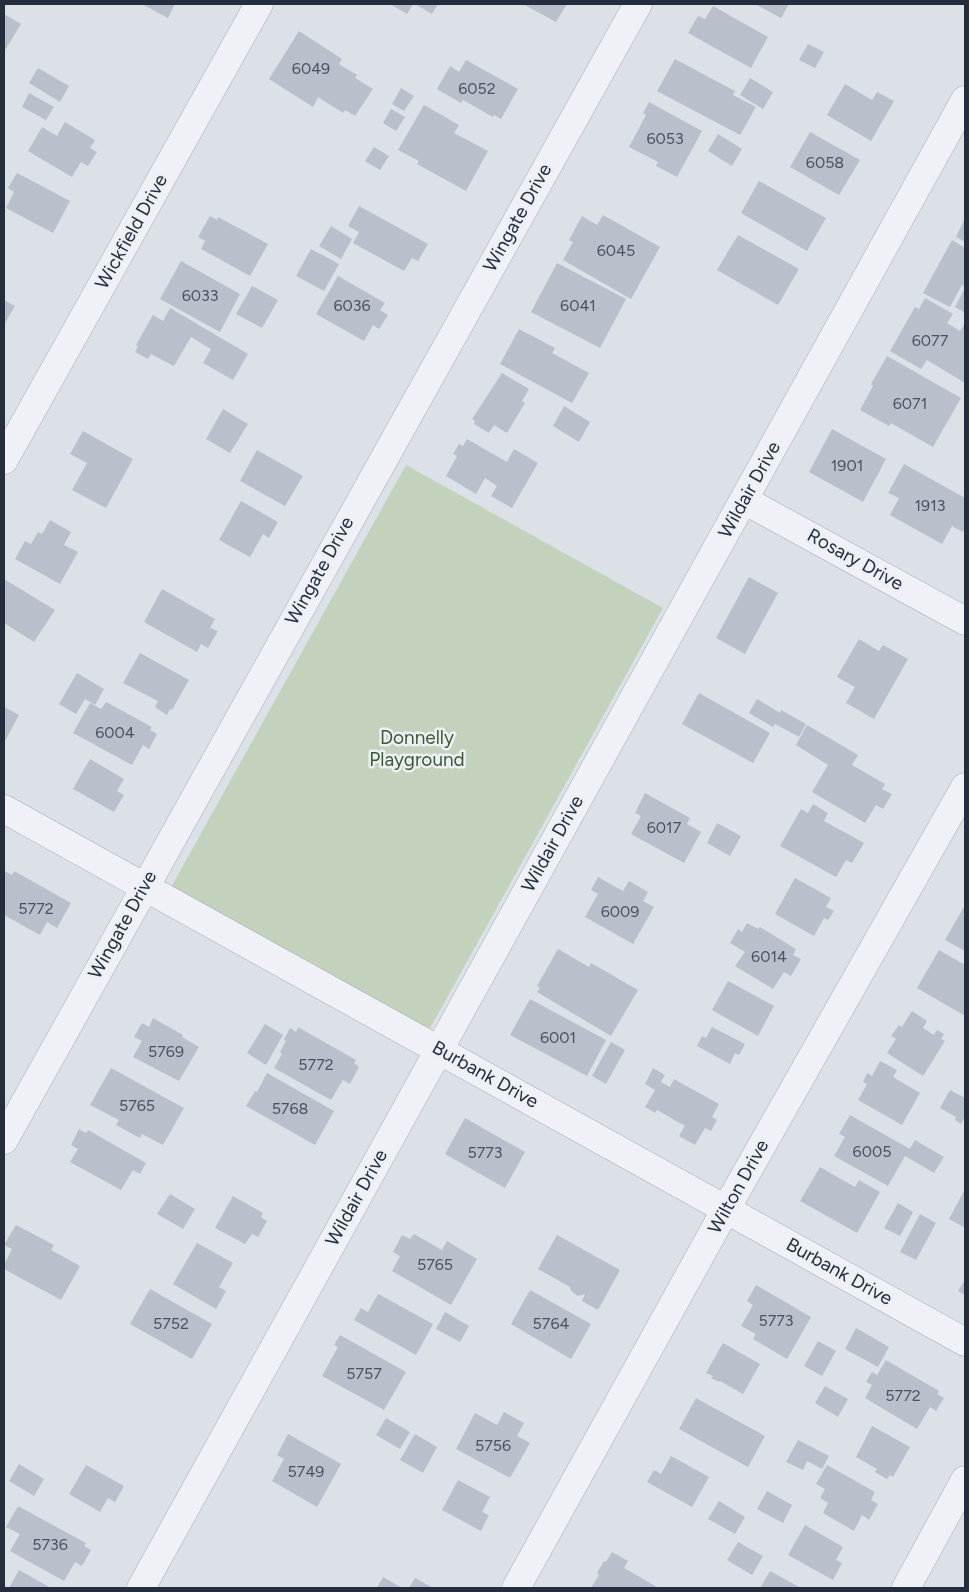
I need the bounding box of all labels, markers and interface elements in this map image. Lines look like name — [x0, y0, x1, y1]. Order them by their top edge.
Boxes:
house number: 6049 — [292, 59, 330, 79]
house number: 6052 — [458, 79, 496, 99]
house number: 6053 — [646, 129, 684, 149]
house number: 6058 — [806, 153, 844, 173]
street label: Wingate Drive — [479, 160, 557, 276]
street label: Wickfield Drive — [91, 171, 173, 293]
house number: 6045 — [597, 241, 635, 261]
house number: 6033 — [182, 286, 218, 306]
house number: 6036 — [333, 296, 371, 316]
house number: 6041 — [560, 296, 596, 316]
house number: 6077 — [912, 331, 948, 351]
house number: 6071 — [893, 394, 927, 414]
street label: Wildair Drive — [714, 438, 786, 542]
house number: 1901 — [831, 456, 863, 476]
house number: 1913 — [915, 496, 945, 516]
street label: Wingate Drive — [281, 513, 359, 629]
street label: Rosary Drive — [803, 524, 907, 596]
house number: 6004 — [95, 723, 135, 743]
park label: Donnelly Playground — [369, 727, 465, 771]
street label: Wildair Drive — [517, 792, 589, 896]
house number: 6017 — [647, 818, 681, 838]
street label: Wingate Drive — [84, 867, 162, 983]
house number: 5772 — [18, 899, 54, 919]
house number: 6009 — [601, 902, 639, 922]
house number: 6014 — [751, 947, 787, 967]
house number: 6001 — [540, 1028, 576, 1048]
street label: Burbank Drive — [428, 1036, 542, 1114]
house number: 5769 — [148, 1042, 184, 1062]
house number: 5772 — [298, 1055, 334, 1075]
house number: 5765 — [119, 1096, 155, 1116]
house number: 5768 — [272, 1099, 308, 1119]
street label: Wilton Drive — [704, 1136, 774, 1238]
house number: 6005 — [853, 1142, 891, 1162]
house number: 5773 — [467, 1143, 503, 1163]
street label: Wildair Drive — [321, 1146, 393, 1250]
street label: Burbank Drive — [782, 1233, 896, 1311]
house number: 5765 — [417, 1255, 453, 1275]
house number: 5773 — [758, 1311, 794, 1331]
house number: 5752 — [153, 1314, 189, 1334]
house number: 5764 — [533, 1314, 569, 1334]
house number: 5757 — [346, 1364, 382, 1384]
house number: 5772 — [885, 1386, 921, 1406]
house number: 5756 — [475, 1436, 511, 1456]
house number: 5749 — [288, 1462, 324, 1482]
house number: 5736 — [32, 1535, 68, 1555]

